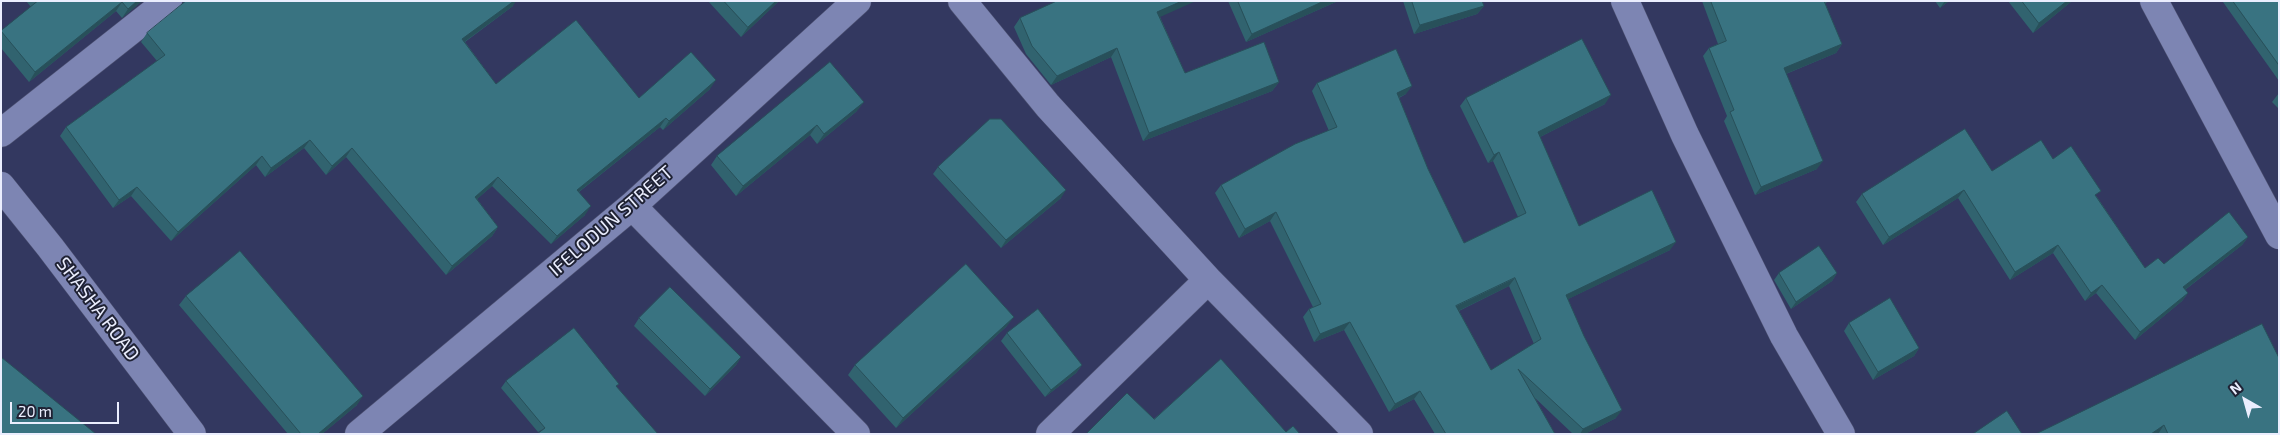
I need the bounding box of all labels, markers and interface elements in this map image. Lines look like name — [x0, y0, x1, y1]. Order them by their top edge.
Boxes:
street label: IFELODUN STREET — [544, 161, 678, 281]
street label: SHASHA ROAD — [52, 253, 144, 365]
north arrow — [2220, 375, 2270, 425]
text: N — [2226, 378, 2245, 398]
scale bar — [12, 392, 121, 424]
text: 20 m — [18, 402, 52, 420]

